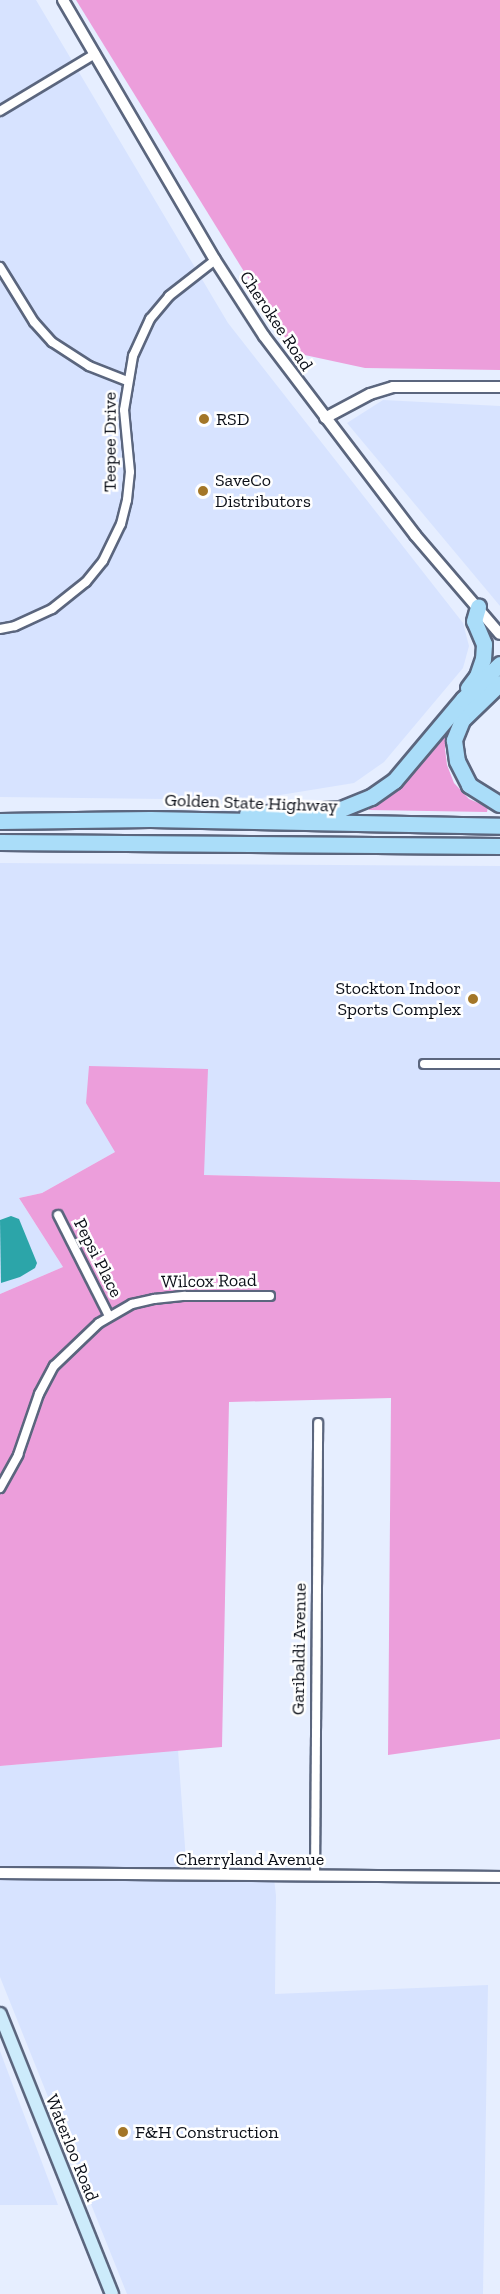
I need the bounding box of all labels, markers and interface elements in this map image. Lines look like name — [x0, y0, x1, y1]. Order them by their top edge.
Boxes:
street label: Cherokee Road — [235, 267, 317, 375]
street label: Teepee Drive — [99, 392, 121, 492]
place label: RSD — [216, 408, 249, 430]
marker: RSD — [197, 412, 211, 426]
place label: SaveCo Distributors — [215, 470, 311, 512]
marker: SaveCo Distributors — [196, 484, 210, 498]
street label: Golden State Highway — [164, 789, 338, 817]
place label: Stockton Indoor Sports Complex — [335, 978, 461, 1020]
marker: Stockton Indoor Sports Complex — [466, 992, 480, 1006]
street label: Pepsi Place — [69, 1215, 127, 1301]
street label: Wilcox Road — [161, 1269, 257, 1293]
street label: Garibaldi Avenue — [287, 1582, 311, 1716]
street label: Cherryland Avenue — [175, 1848, 325, 1870]
street label: Waterloo Road — [41, 2091, 103, 2205]
place label: F&H Construction — [135, 2121, 279, 2143]
marker: F&H Construction — [116, 2125, 130, 2139]

